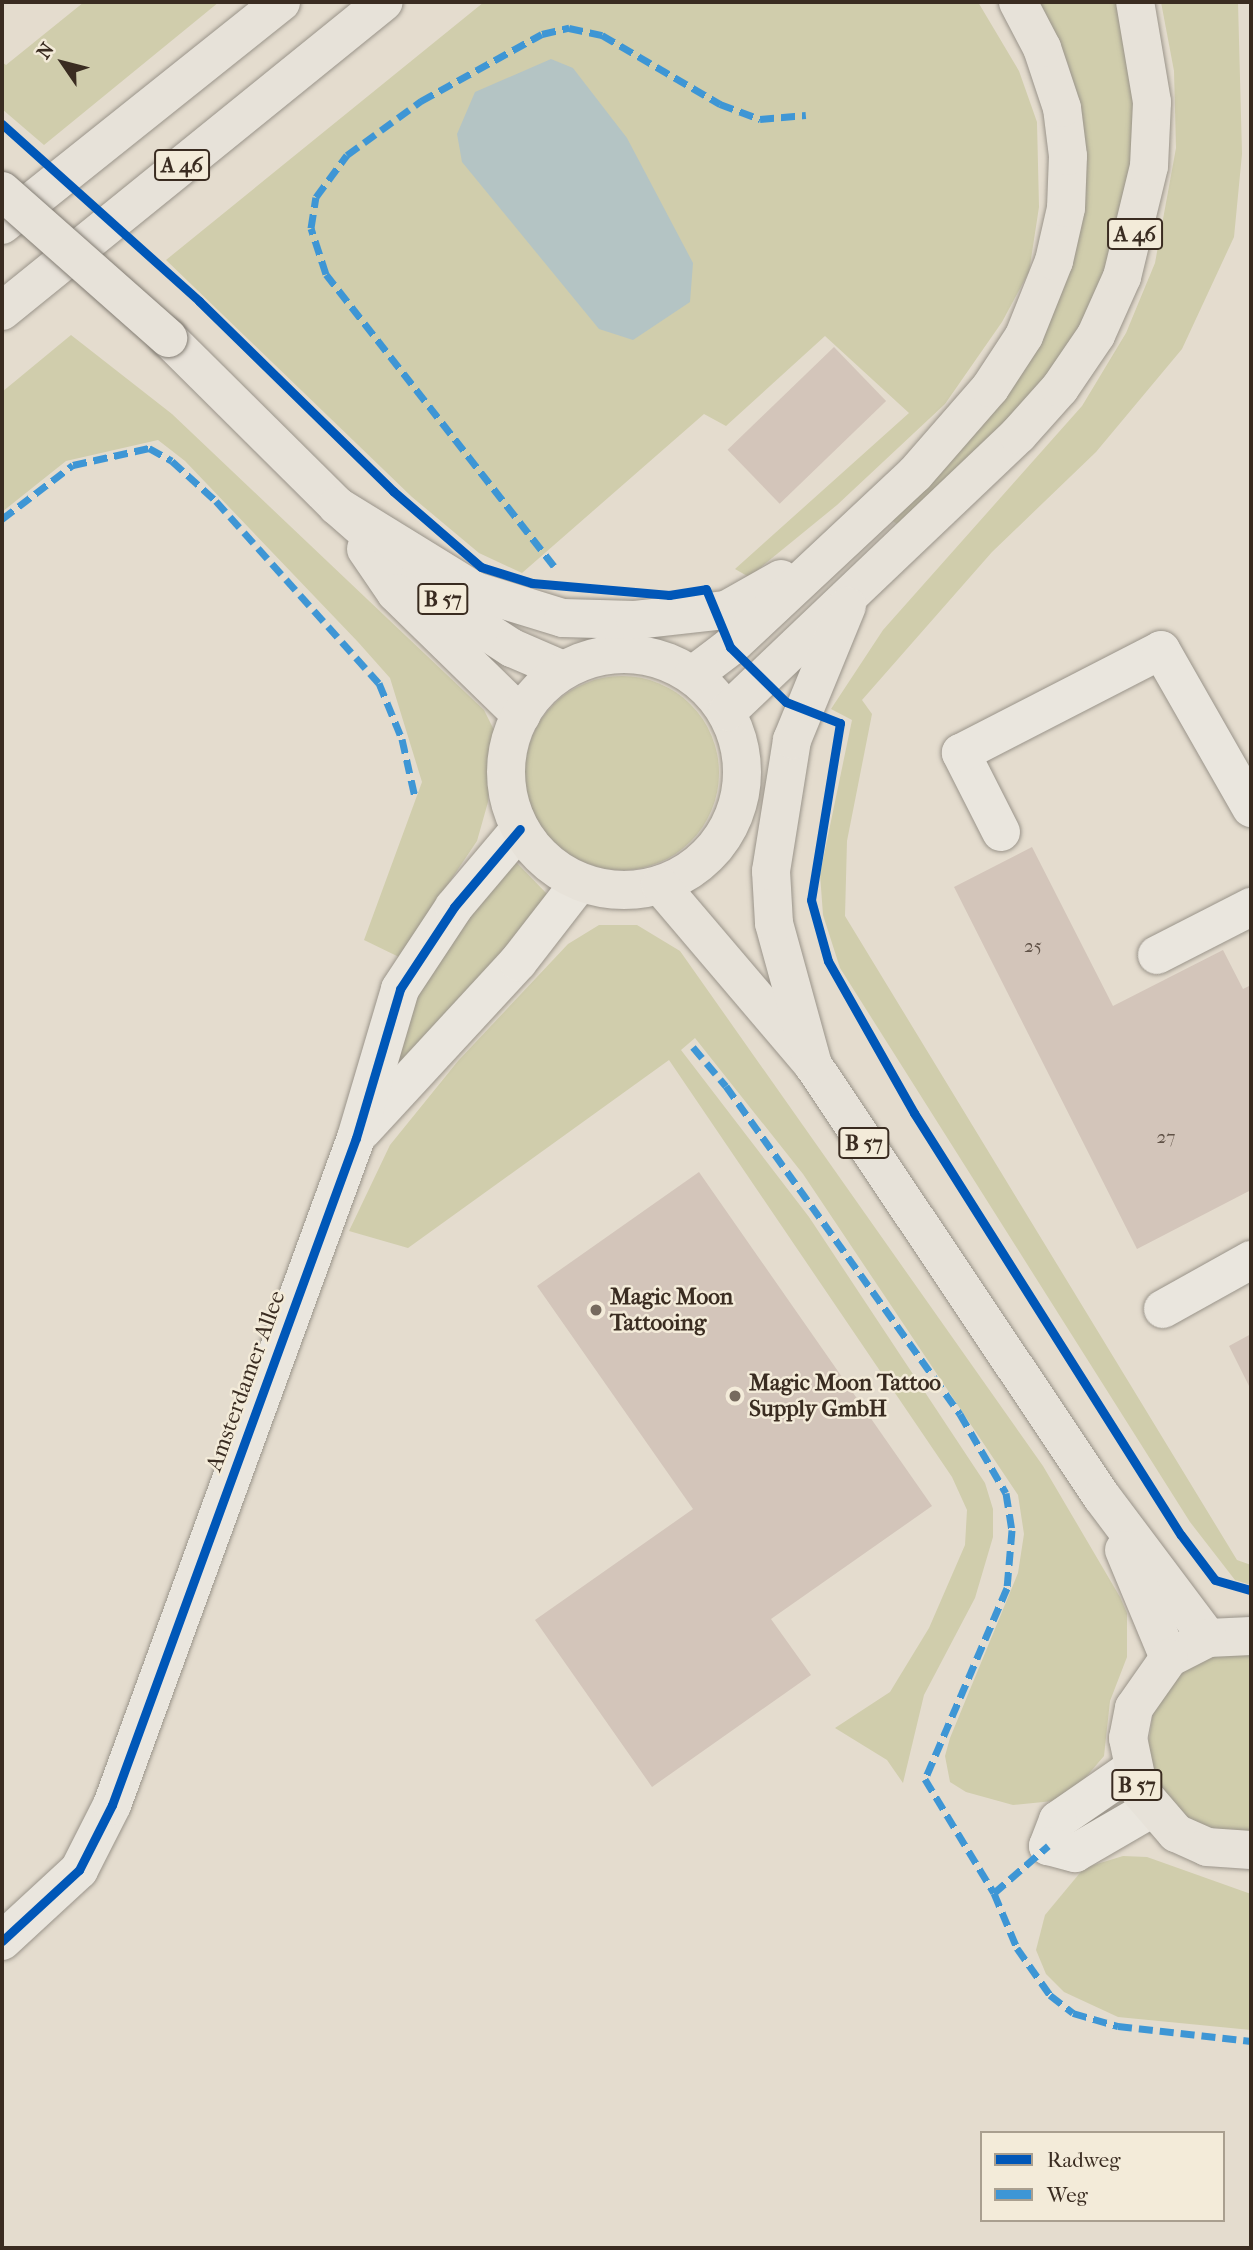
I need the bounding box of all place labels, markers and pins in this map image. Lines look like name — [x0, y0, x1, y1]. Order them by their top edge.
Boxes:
place label: Magic Moon Tattooing — [610, 1283, 733, 1337]
marker: Magic Moon Tattooing — [588, 1302, 604, 1318]
place label: Magic Moon Tattoo Supply GmbH — [749, 1369, 941, 1423]
marker: Magic Moon Tattoo Supply GmbH — [727, 1388, 743, 1404]

